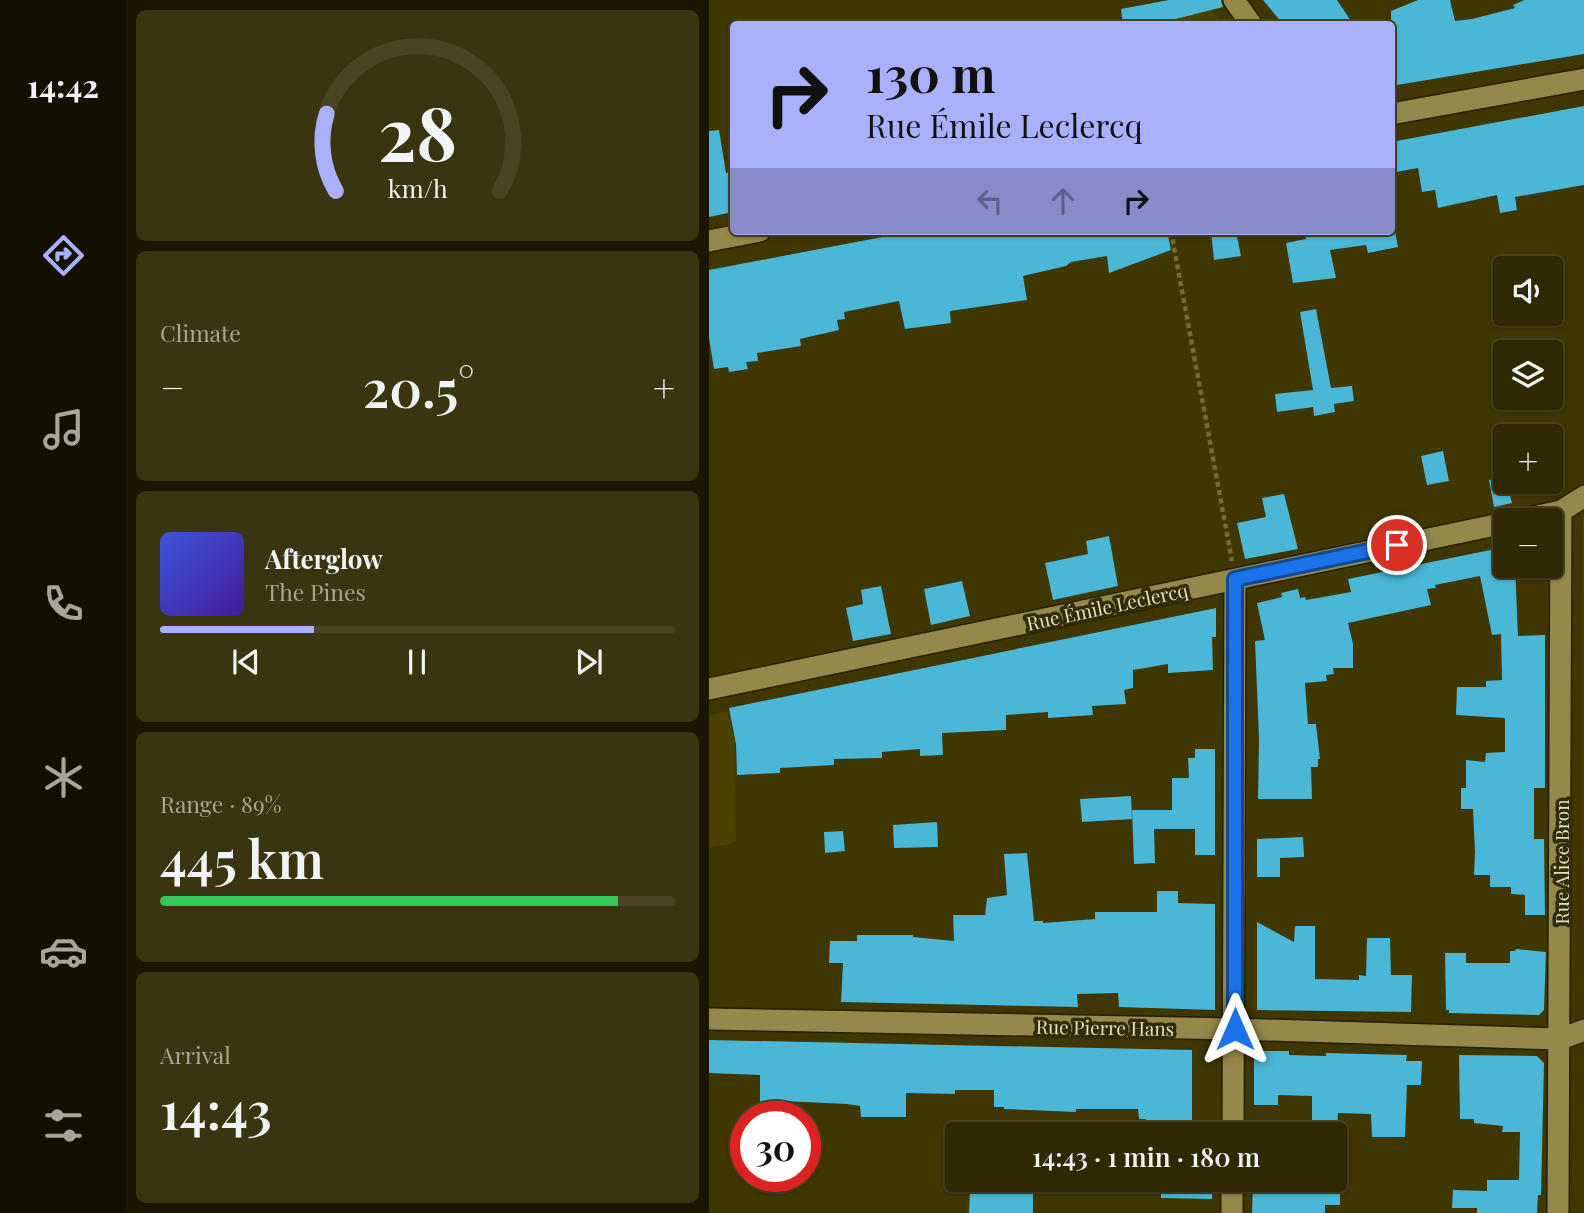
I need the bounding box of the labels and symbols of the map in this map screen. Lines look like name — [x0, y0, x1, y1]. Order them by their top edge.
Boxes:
pin — [1367, 515, 1427, 575]
street label: Rue Émile Leclercq — [1024, 576, 1190, 636]
street label: Rue Alice Bron — [1548, 799, 1574, 925]
position arrow — [1198, 992, 1272, 1066]
street label: Rue Pierre Hans — [1036, 1013, 1174, 1041]
speed limit sign: 30 — [730, 1101, 821, 1192]

